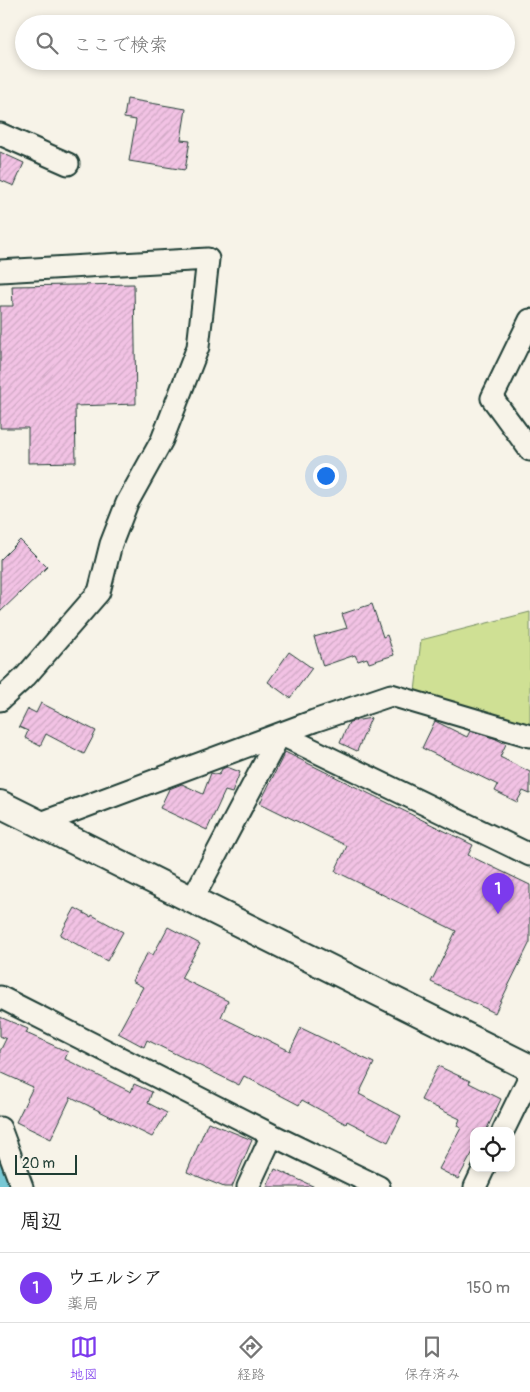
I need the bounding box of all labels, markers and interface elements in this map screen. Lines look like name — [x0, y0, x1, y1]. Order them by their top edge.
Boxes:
search box — [15, 15, 515, 70]
icon: search — [33, 29, 61, 57]
text: ここで検索 — [73, 33, 168, 57]
your location — [313, 463, 339, 489]
pin: 1 — [482, 873, 514, 914]
map controls — [470, 1127, 515, 1172]
button: locate — [470, 1127, 515, 1172]
scale bar — [15, 1152, 78, 1175]
text: 20 m — [22, 1155, 55, 1172]
text: 周辺 — [20, 1208, 62, 1235]
text: ウエルシア — [67, 1266, 162, 1290]
text: 1 — [33, 1278, 39, 1298]
text: 150 m — [466, 1278, 510, 1298]
text: 薬局 — [67, 1294, 99, 1314]
tab: 地図 — [70, 1333, 98, 1383]
tab: 経路 — [237, 1333, 265, 1383]
tab: 保存済み — [404, 1333, 460, 1383]

